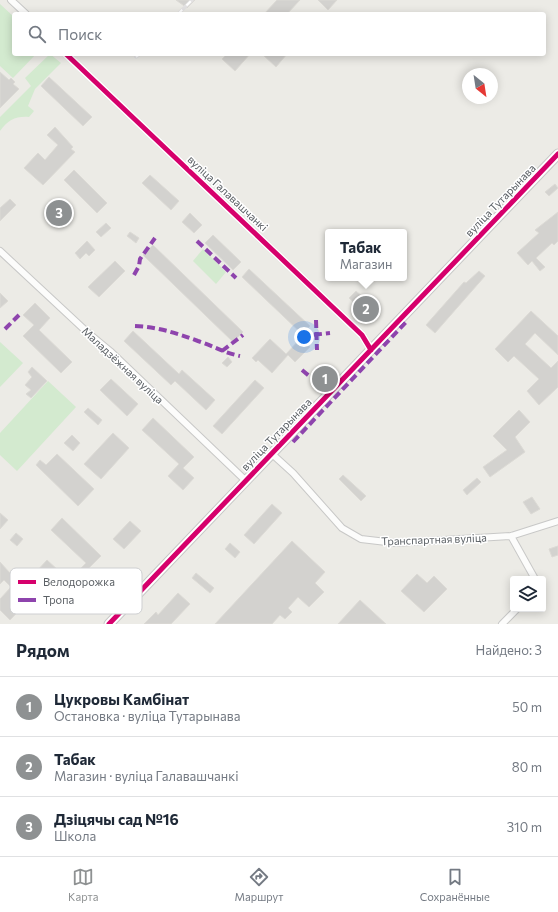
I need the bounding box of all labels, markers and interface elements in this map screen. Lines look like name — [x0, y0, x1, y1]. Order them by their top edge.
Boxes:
search box — [12, 12, 546, 56]
icon: search — [26, 23, 48, 45]
text: Поиск — [58, 25, 102, 43]
north arrow — [462, 68, 498, 104]
street label: вуліца Галавашчанкі — [185, 153, 271, 234]
street label: вуліца Тутарынава — [462, 161, 538, 239]
pin: 3 — [46, 198, 72, 228]
popup — [325, 229, 407, 281]
text: Табак — [340, 238, 382, 256]
text: Магазин — [340, 256, 392, 272]
pin: 2 — [353, 294, 379, 324]
street label: Маладзёжная вуліца — [80, 324, 166, 406]
your location — [294, 327, 314, 347]
pin: 1 — [312, 364, 338, 394]
street label: вуліца Тутарынава — [238, 395, 314, 473]
street label: Транспартная вуліца — [381, 531, 487, 547]
legend — [10, 568, 142, 614]
text: Велодорожка — [43, 575, 115, 588]
map controls — [510, 576, 546, 612]
button: layers — [510, 576, 546, 612]
text: Тропа — [43, 593, 74, 606]
text: Рядом — [16, 640, 70, 661]
text: Найдено: 3 — [475, 642, 542, 658]
text: Цукровы Камбінат — [54, 690, 189, 708]
text: 1 — [26, 699, 32, 715]
text: 50 m — [512, 699, 542, 715]
text: Остановка · вуліца Тутарынава — [54, 708, 240, 724]
text: Табак — [54, 750, 96, 768]
text: 2 — [25, 759, 33, 775]
text: 80 m — [512, 759, 542, 775]
text: Магазин · вуліца Галавашчанкі — [54, 768, 238, 784]
text: Дзіцячы сад №16 — [54, 810, 179, 828]
text: 3 — [25, 819, 33, 835]
text: 310 m — [507, 819, 542, 835]
text: Школа — [54, 828, 96, 844]
tab: Карта — [68, 866, 98, 903]
tab: Маршрут — [235, 866, 283, 903]
tab: Сохранённые — [420, 866, 490, 903]

